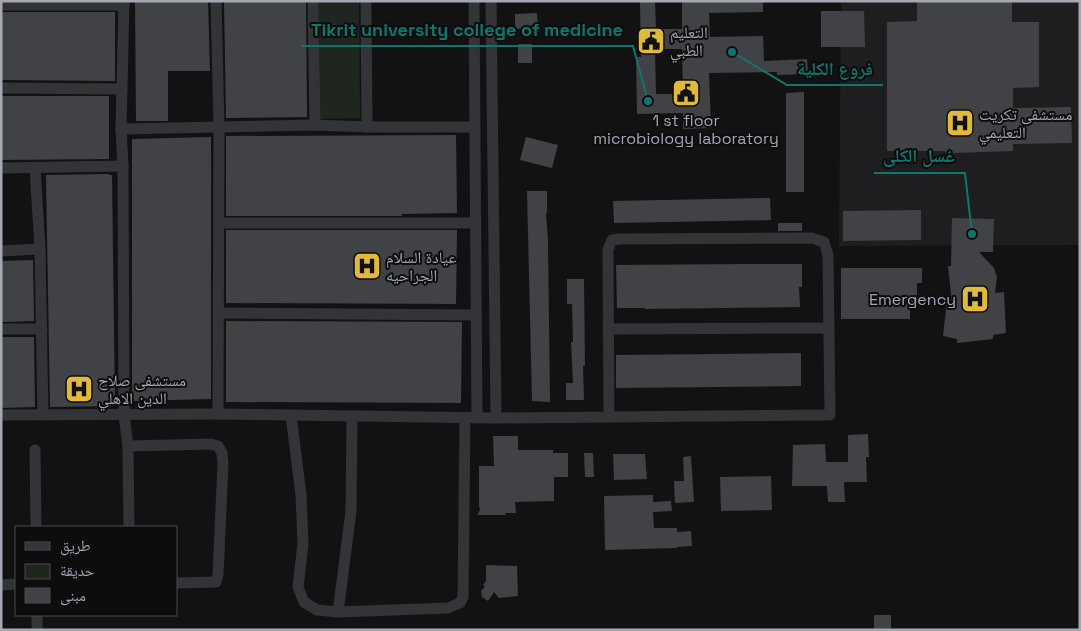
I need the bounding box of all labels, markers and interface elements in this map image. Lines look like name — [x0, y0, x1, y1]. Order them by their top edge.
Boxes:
callout: Tikrit university college of medicine — [301, 13, 633, 46]
text: Tikrit university college of medicine — [311, 18, 623, 41]
place label: التعليم الطبي — [670, 22, 708, 63]
public building icon: التعليم الطبي — [636, 26, 666, 56]
callout: فروع الكلية — [787, 52, 883, 85]
text: فروع الكلية — [797, 57, 873, 80]
public building icon: 1 st floor microbiology laboratory — [671, 78, 701, 108]
place label: مستشفى تكريت التعليمي — [979, 104, 1072, 145]
hospital icon: مستشفى تكريت التعليمي — [945, 108, 975, 138]
place label: 1 st floor microbiology laboratory — [593, 110, 779, 149]
callout: غسل الكلى — [874, 140, 965, 173]
text: غسل الكلى — [883, 144, 955, 167]
place label: عيادة السلام الجراحيه — [386, 247, 457, 286]
hospital icon: عيادة السلام الجراحيه — [352, 251, 382, 281]
hospital icon: Emergency — [960, 284, 990, 314]
place label: Emergency — [869, 289, 956, 310]
place label: مستشفى صلاح الدين الاهلي — [98, 370, 186, 411]
hospital icon: مستشفى صلاح الدين الاهلي — [64, 374, 94, 404]
legend — [15, 526, 178, 616]
text: طريق — [60, 536, 91, 556]
text: حديقة — [60, 561, 95, 580]
text: مبنى — [60, 586, 86, 606]

